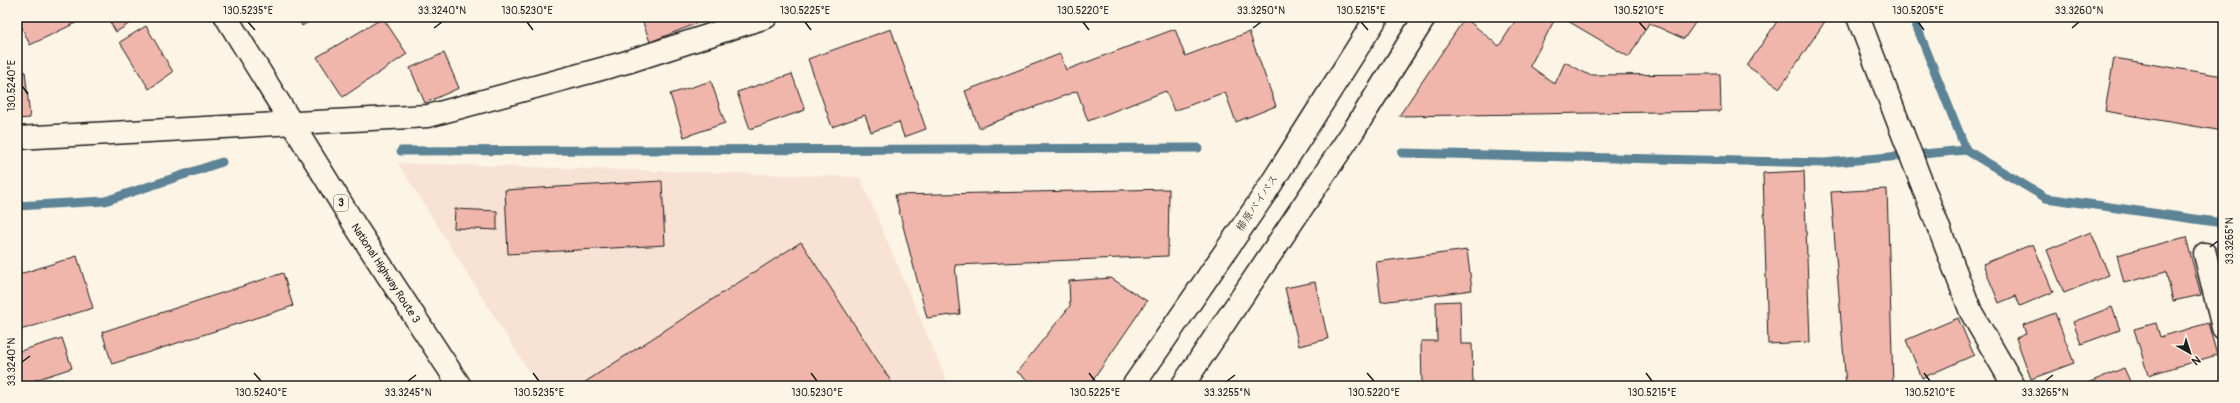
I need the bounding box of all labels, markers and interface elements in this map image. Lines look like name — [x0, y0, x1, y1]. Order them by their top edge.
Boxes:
text: 130.5235°E — [223, 5, 273, 17]
text: 33.3240°N — [418, 5, 466, 17]
text: 130.5230°E — [501, 5, 553, 17]
text: 130.5225°E — [780, 5, 830, 17]
text: 130.5220°E — [1057, 5, 1109, 17]
text: 33.3250°N — [1237, 5, 1285, 17]
text: 130.5215°E — [1337, 5, 1385, 17]
text: 130.5210°E — [1614, 5, 1664, 17]
text: 130.5205°E — [1892, 5, 1944, 17]
text: 33.3260°N — [2055, 5, 2103, 17]
text: 130.5240°E — [6, 60, 18, 112]
street label: 櫛原バイパス — [1233, 172, 1281, 234]
road number: 3 — [334, 195, 348, 211]
text: 33.3265°N — [2224, 217, 2236, 264]
street label: National Highway Route 3 — [349, 221, 423, 325]
north arrow — [2170, 333, 2210, 373]
text: 33.3240°N — [6, 338, 18, 386]
text: N — [2189, 353, 2203, 368]
text: 130.5240°E — [235, 387, 287, 399]
text: 33.3245°N — [385, 387, 432, 399]
text: 130.5235°E — [514, 387, 564, 399]
text: 130.5230°E — [791, 387, 843, 399]
text: 130.5225°E — [1070, 387, 1120, 399]
text: 33.3255°N — [1204, 387, 1250, 399]
text: 130.5220°E — [1348, 387, 1400, 399]
text: 130.5215°E — [1628, 387, 1676, 399]
text: 130.5210°E — [1905, 387, 1955, 399]
text: 33.3265°N — [2022, 387, 2069, 399]

